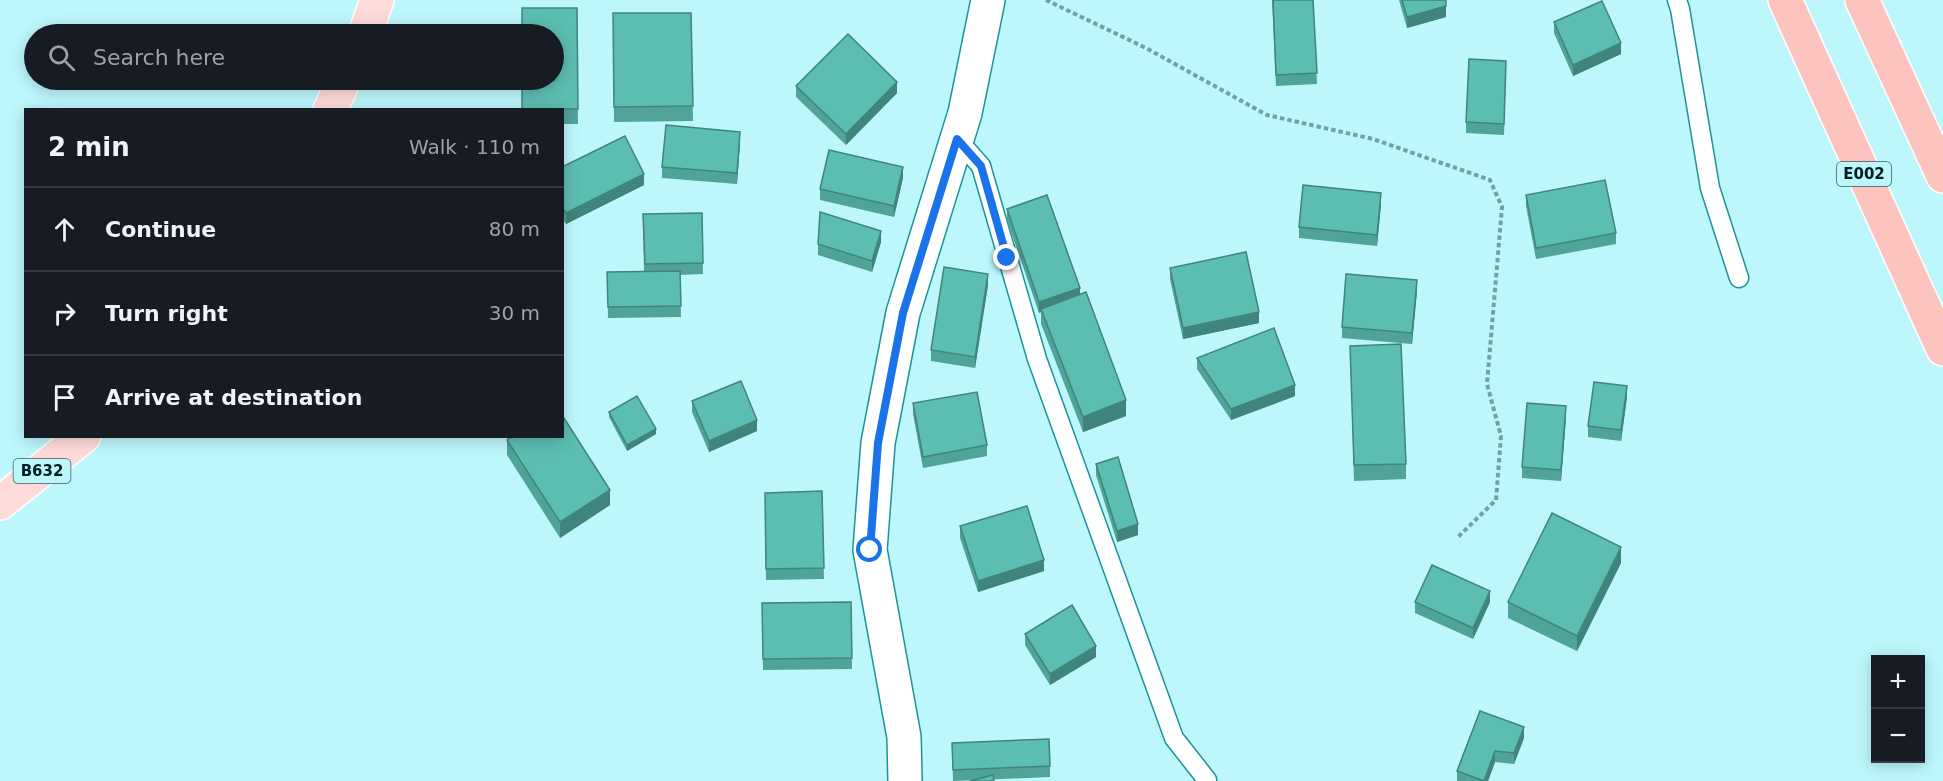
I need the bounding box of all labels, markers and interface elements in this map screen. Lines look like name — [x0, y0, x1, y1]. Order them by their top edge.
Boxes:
search box — [24, 24, 564, 90]
icon: search — [45, 41, 78, 74]
text: Search here — [93, 45, 225, 70]
text: 2 min — [48, 132, 130, 162]
text: Walk · 110 m — [409, 135, 540, 159]
road number: E002 — [1837, 162, 1891, 186]
icon: ahead — [48, 213, 81, 246]
text: Continue — [105, 217, 216, 242]
text: 80 m — [489, 217, 540, 241]
route end — [993, 244, 1019, 270]
icon: right — [48, 297, 81, 330]
text: Turn right — [105, 301, 228, 326]
text: 30 m — [489, 301, 540, 325]
icon: arrive — [48, 381, 81, 414]
text: Arrive at destination — [105, 385, 362, 410]
road number: B632 — [14, 459, 70, 483]
route start — [856, 536, 882, 562]
map controls — [1871, 655, 1925, 763]
button: + — [1871, 655, 1925, 709]
button: − — [1871, 709, 1925, 763]

